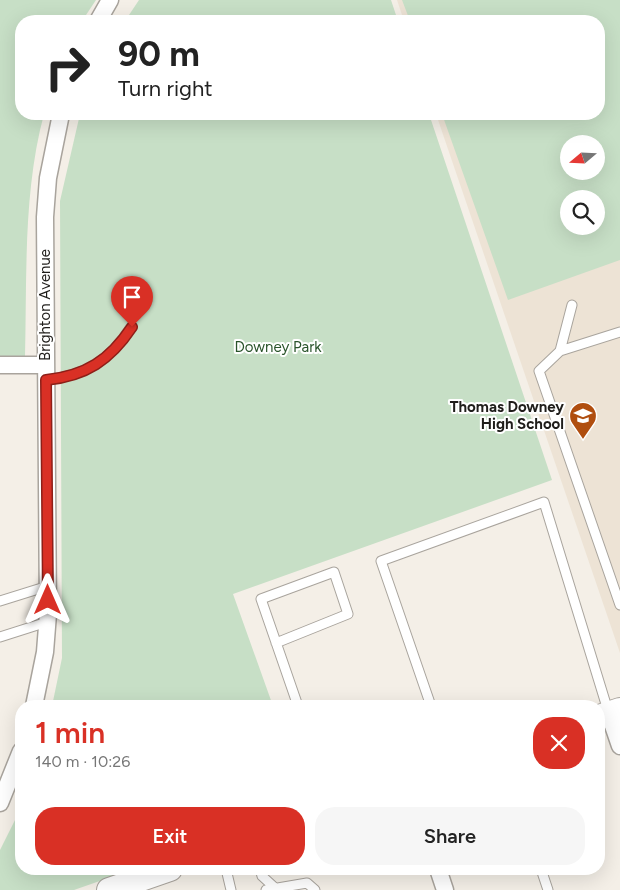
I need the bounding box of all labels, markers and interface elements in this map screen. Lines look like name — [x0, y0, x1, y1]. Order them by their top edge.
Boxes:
text: 90 m — [118, 33, 200, 75]
icon: right — [35, 35, 100, 100]
text: Turn right — [118, 75, 213, 102]
north arrow — [560, 135, 605, 180]
map controls — [560, 135, 605, 235]
button: search — [560, 190, 605, 235]
street label: Brighton Avenue — [36, 249, 54, 361]
pin — [111, 276, 153, 327]
icon: arrive — [118, 283, 146, 311]
park label: Downey Park — [234, 338, 322, 356]
place label: Thomas Downey High School — [450, 398, 564, 433]
school or university icon: Thomas Downey High School — [568, 401, 598, 440]
position arrow — [21, 573, 73, 625]
text: 1 min — [35, 714, 105, 751]
button: close — [533, 717, 585, 769]
text: 140 m · 10:26 — [35, 752, 130, 771]
button: Exit — [35, 807, 305, 865]
button: Share — [315, 807, 585, 865]

